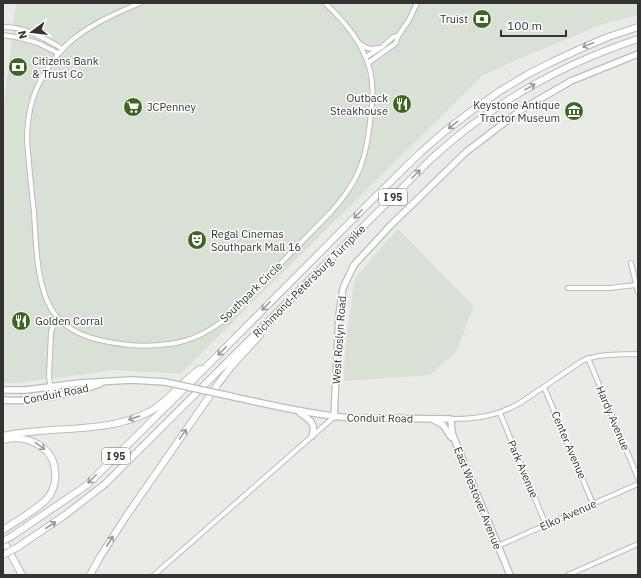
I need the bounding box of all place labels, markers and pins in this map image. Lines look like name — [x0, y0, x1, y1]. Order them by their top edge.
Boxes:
bank icon: Truist — [471, 8, 493, 30]
place label: Truist — [440, 12, 468, 26]
place label: Citizens Bank & Trust Co — [32, 54, 99, 81]
bank icon: Citizens Bank & Trust Co — [7, 56, 29, 78]
place label: Outback Steakhouse — [330, 91, 388, 118]
restaurant icon: Outback Steakhouse — [391, 93, 413, 115]
supermarket icon: JCPenney — [122, 96, 144, 118]
place label: Keystone Antique Tractor Museum — [473, 98, 560, 125]
place label: JCPenney — [147, 100, 196, 114]
museum icon: Keystone Antique Tractor Museum — [563, 100, 585, 122]
place label: Regal Cinemas Southpark Mall 16 — [211, 227, 301, 254]
theatre icon: Regal Cinemas Southpark Mall 16 — [186, 229, 208, 251]
restaurant icon: Golden Corral — [10, 310, 32, 332]
place label: Golden Corral — [35, 314, 103, 328]

